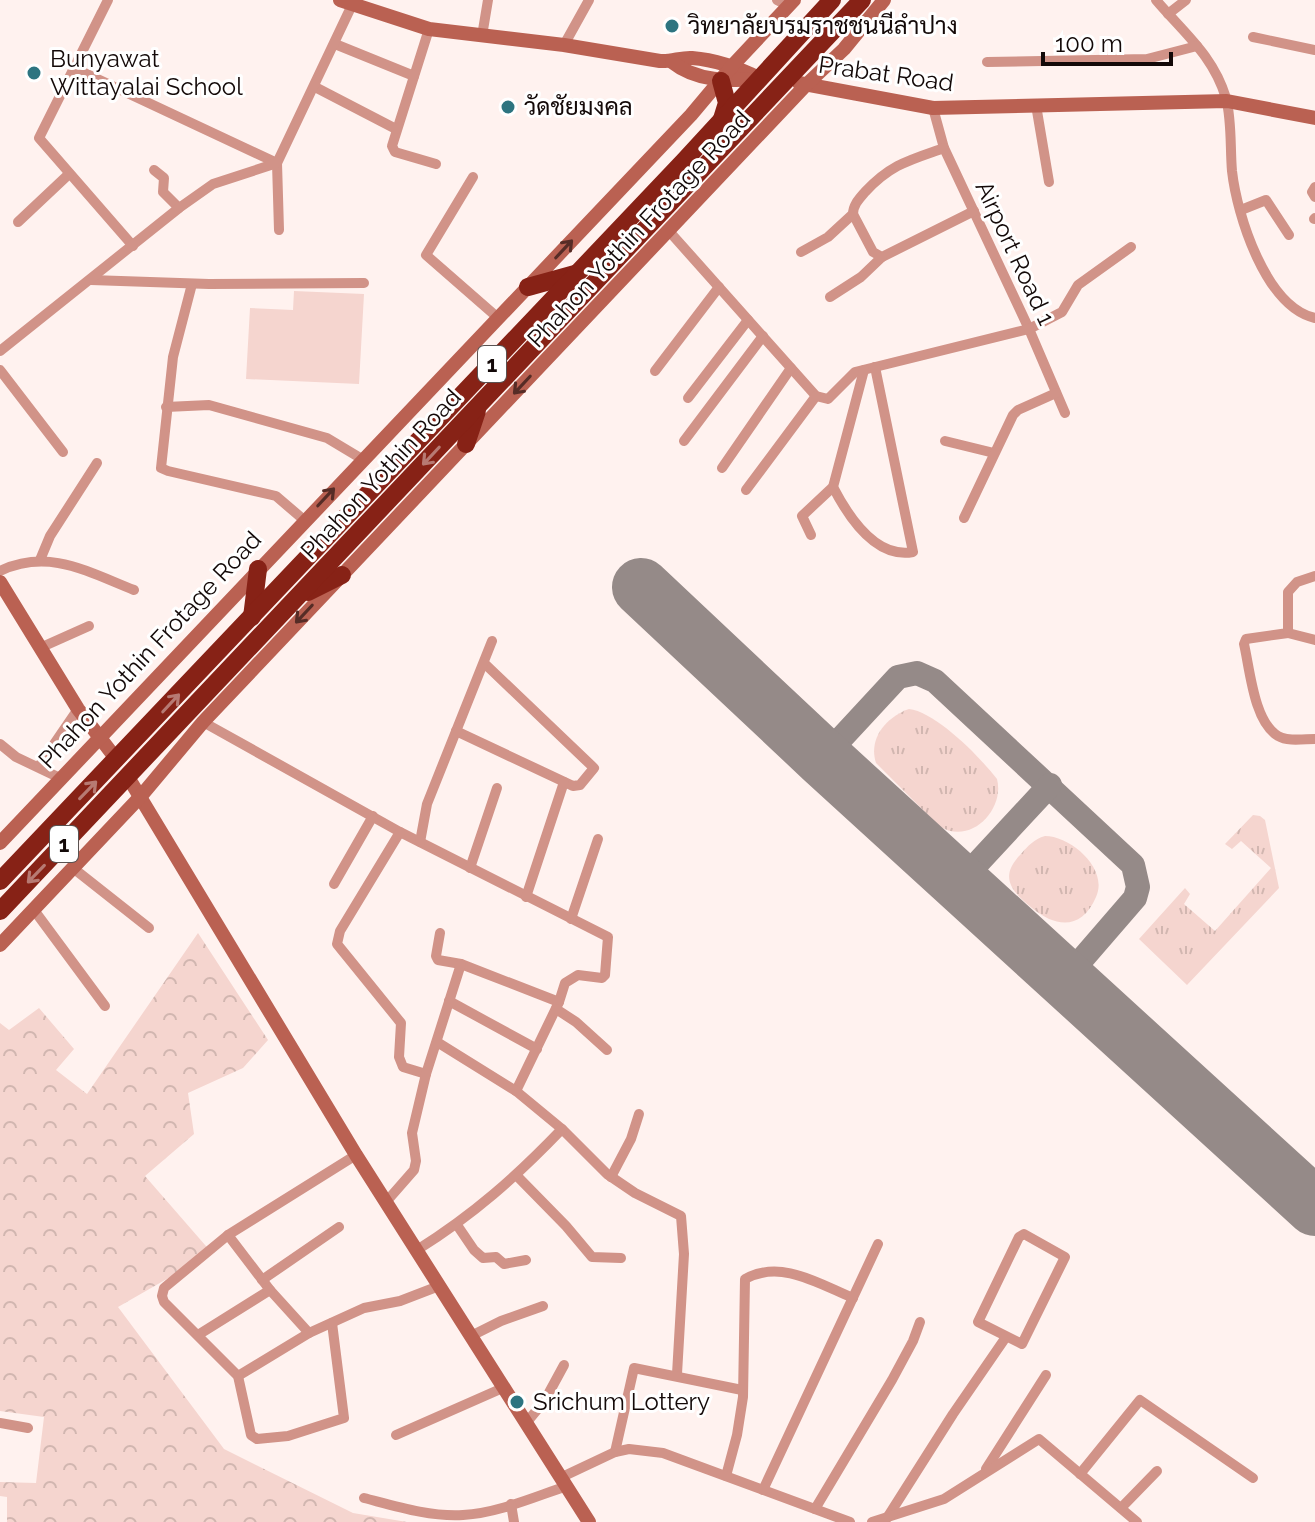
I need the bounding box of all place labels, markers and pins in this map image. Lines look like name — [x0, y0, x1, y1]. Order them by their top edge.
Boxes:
place label: วิทยาลัยบรมราชชนนีลำปาง — [687, 11, 958, 40]
marker: วิทยาลัยบรมราชชนนีลำปาง — [663, 17, 681, 35]
place label: Bunyawat Wittayalai School — [50, 44, 243, 101]
marker: Bunyawat Wittayalai School — [25, 64, 43, 82]
place label: วัดชัยมงคล — [524, 92, 633, 121]
marker: วัดชัยมงคล — [499, 98, 517, 116]
place label: Srichum Lottery — [533, 1387, 710, 1416]
marker: Srichum Lottery — [508, 1393, 526, 1411]

